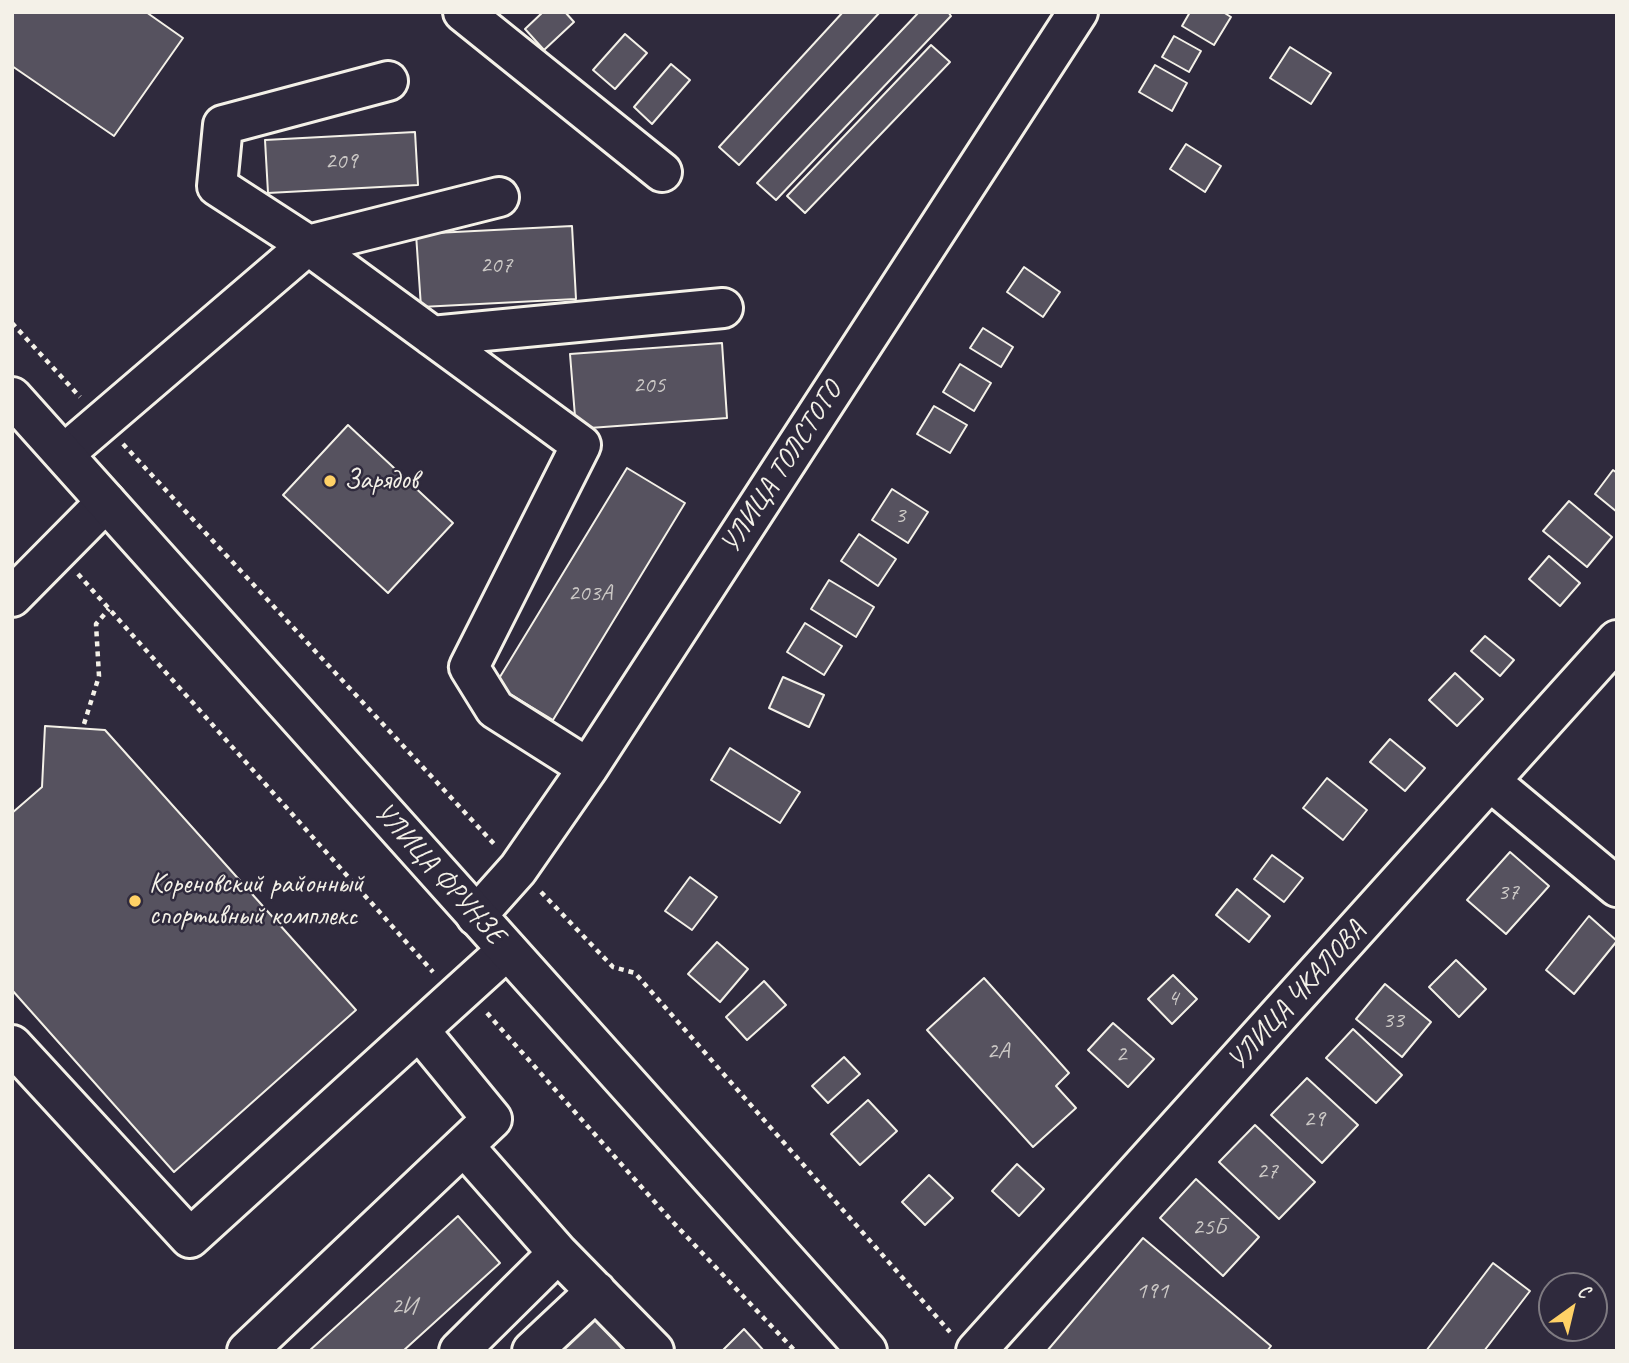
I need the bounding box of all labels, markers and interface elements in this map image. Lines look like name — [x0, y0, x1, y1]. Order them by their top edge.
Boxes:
house number: 209 — [325, 148, 357, 176]
house number: 207 — [480, 252, 512, 280]
house number: 205 — [633, 372, 665, 400]
street label: УЛИЦА ТОЛСТОГО — [714, 376, 850, 560]
place label: Зарядов — [344, 464, 418, 498]
marker: Зарядов — [322, 473, 338, 489]
house number: 3 — [895, 502, 905, 530]
house number: 203А — [568, 580, 612, 608]
street label: УЛИЦА ФРУНЗЕ — [367, 796, 511, 952]
place label: Кореновский районный спортивный комплекс — [149, 868, 363, 934]
house number: 37 — [1497, 879, 1519, 907]
marker: Кореновский районный спортивный комплекс — [127, 893, 143, 909]
street label: УЛИЦА ЧКАЛОВА — [1221, 914, 1373, 1078]
house number: 4 — [1168, 985, 1178, 1013]
house number: 33 — [1382, 1007, 1404, 1035]
house number: 2А — [987, 1038, 1009, 1066]
house number: 2 — [1116, 1041, 1126, 1069]
house number: 29 — [1303, 1106, 1325, 1134]
house number: 27 — [1256, 1158, 1278, 1186]
house number: 25Б — [1192, 1214, 1226, 1242]
north arrow — [1538, 1272, 1608, 1342]
house number: 191 — [1136, 1278, 1168, 1306]
text: С — [1573, 1279, 1594, 1304]
house number: 2И — [391, 1293, 417, 1321]

